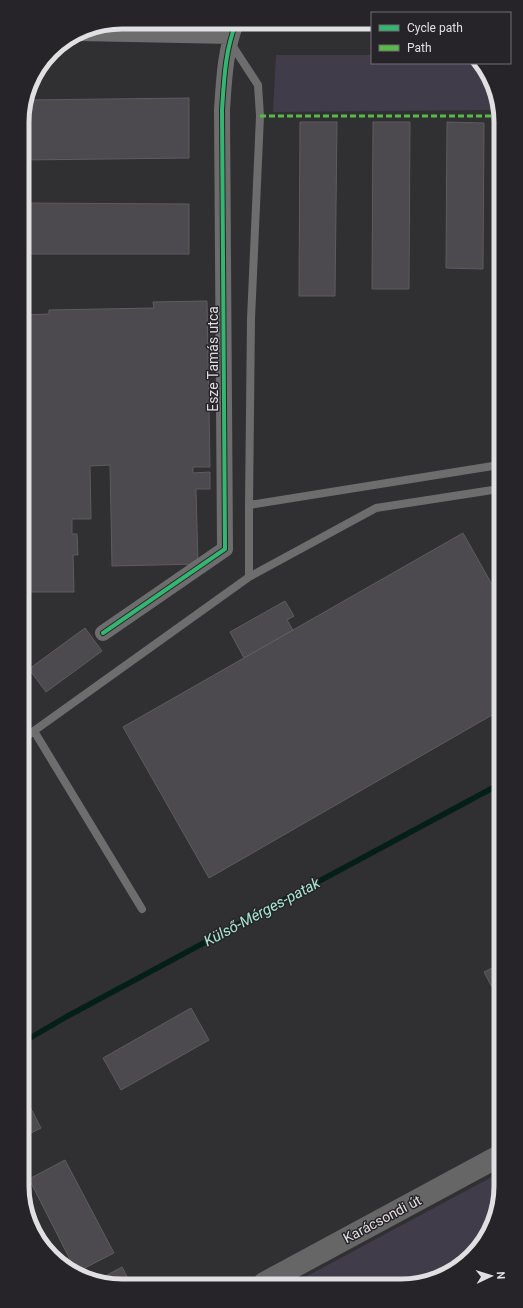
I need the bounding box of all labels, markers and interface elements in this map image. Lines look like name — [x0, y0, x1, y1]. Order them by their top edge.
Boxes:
legend — [371, 12, 511, 64]
text: Cycle path — [407, 21, 463, 35]
text: Path — [407, 41, 432, 55]
street label: Esze Tamás utca — [205, 306, 221, 412]
water label: Külső-Mérges-patak — [201, 873, 324, 950]
street label: Karácsondi út — [340, 1192, 424, 1246]
north arrow — [471, 1256, 511, 1296]
text: N — [494, 1271, 507, 1280]

